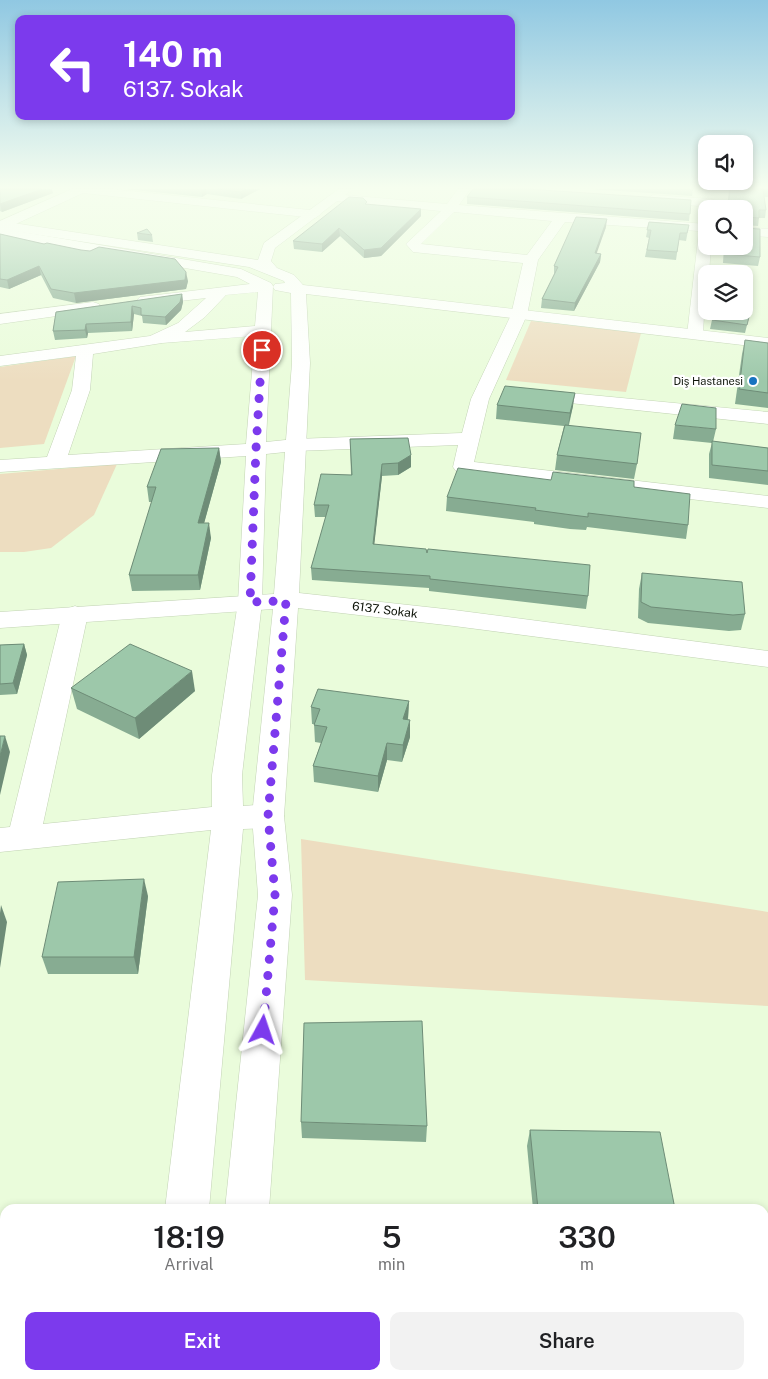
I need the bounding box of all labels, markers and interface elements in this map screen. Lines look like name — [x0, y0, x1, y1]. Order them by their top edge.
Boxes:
text: 140 m — [123, 34, 223, 75]
icon: left — [40, 35, 105, 100]
text: 6137. Sokak — [123, 76, 244, 102]
map controls — [698, 135, 753, 320]
button: sound — [698, 135, 753, 190]
button: search — [698, 200, 753, 255]
button: layers — [698, 265, 753, 320]
pin — [241, 329, 283, 371]
icon: arrive — [248, 336, 276, 364]
place label: Diş Hastanesi — [673, 375, 743, 388]
marker: Diş Hastanesi — [747, 375, 759, 387]
street label: 6137. Sokak — [352, 599, 419, 621]
position arrow — [236, 1003, 288, 1055]
text: 18:19 — [153, 1219, 225, 1255]
text: 5 — [382, 1219, 401, 1255]
text: 330 — [558, 1219, 616, 1255]
text: Arrival — [164, 1255, 214, 1274]
text: min — [378, 1255, 405, 1274]
text: m — [580, 1255, 594, 1274]
button: Exit — [25, 1312, 380, 1370]
button: Share — [390, 1312, 744, 1370]

